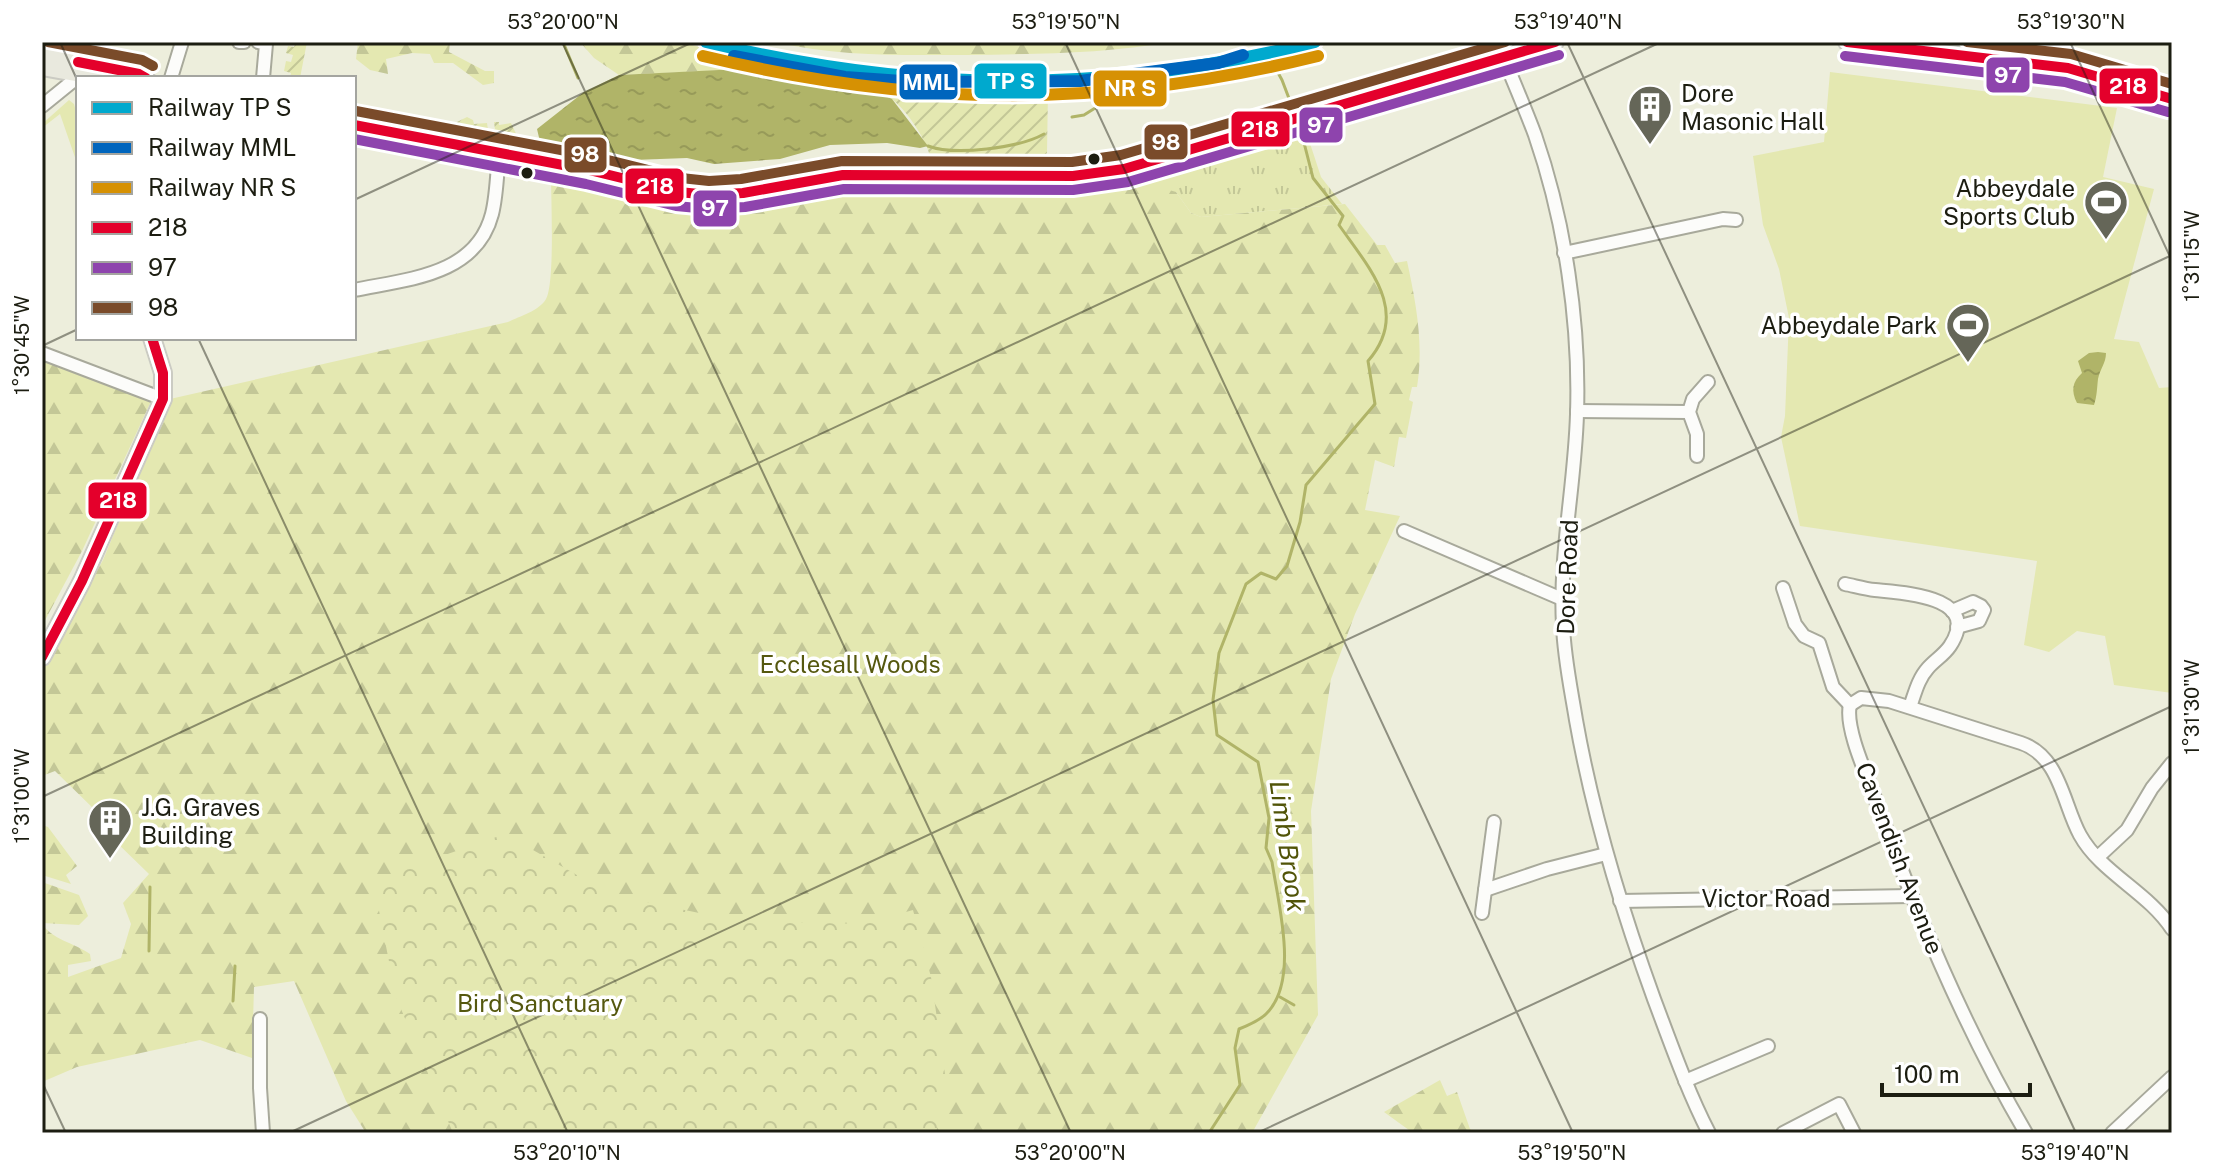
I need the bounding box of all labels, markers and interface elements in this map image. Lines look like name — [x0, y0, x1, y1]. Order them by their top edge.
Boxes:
text: 53°20'00"N — [507, 10, 619, 34]
text: 53°19'50"N — [1012, 10, 1120, 34]
text: 53°19'40"N — [1514, 10, 1622, 34]
text: 53°19'30"N — [2017, 10, 2125, 34]
line badge: 97 — [1985, 56, 2031, 94]
line badge: TP S — [973, 62, 1048, 100]
text: 97 — [1994, 62, 2022, 88]
line badge: MML — [898, 63, 959, 101]
line badge: 218 — [2098, 67, 2159, 105]
text: TP S — [987, 68, 1035, 94]
text: MML — [902, 69, 956, 95]
line badge: NR S — [1092, 69, 1168, 108]
text: 218 — [2109, 73, 2147, 99]
text: NR S — [1104, 75, 1156, 101]
legend — [76, 76, 356, 340]
place label: Dore Masonic Hall — [1681, 79, 1825, 135]
building icon: Dore Masonic Hall — [1626, 83, 1674, 146]
text: Railway TP S — [148, 93, 291, 121]
line badge: 97 — [1298, 106, 1344, 144]
line badge: 218 — [1230, 110, 1291, 148]
text: 97 — [1307, 112, 1335, 138]
text: 218 — [1241, 116, 1279, 142]
line badge: 98 — [1143, 123, 1189, 161]
text: 98 — [1151, 129, 1181, 155]
text: Railway MML — [148, 133, 296, 161]
line badge: 98 — [563, 136, 608, 174]
text: 98 — [570, 141, 600, 167]
unlabelled marker — [1086, 151, 1102, 167]
unlabelled marker — [519, 165, 535, 181]
line badge: 218 — [624, 167, 685, 205]
text: Railway NR S — [148, 173, 296, 201]
text: 218 — [636, 173, 674, 199]
place label: Abbeydale Sports Club — [1943, 174, 2075, 230]
sports icon: Abbeydale Sports Club — [2082, 178, 2130, 241]
line badge: 97 — [692, 189, 738, 228]
text: 97 — [701, 195, 729, 221]
text: 1°31'15"W — [2180, 210, 2204, 302]
text: 218 — [148, 213, 188, 241]
text: 97 — [148, 253, 177, 281]
text: 98 — [148, 293, 178, 321]
text: 1°30'45"W — [10, 295, 34, 395]
sports icon: Abbeydale Park — [1944, 301, 1992, 364]
place label: Abbeydale Park — [1761, 311, 1937, 339]
line badge: 218 — [87, 481, 148, 520]
text: 218 — [99, 487, 137, 513]
street label: Dore Road — [1551, 519, 1583, 635]
park label: Ecclesall Woods — [759, 650, 941, 678]
text: 1°31'30"W — [2180, 659, 2204, 755]
text: 1°31'00"W — [10, 748, 34, 844]
street label: Cavendish Avenue — [1851, 758, 1949, 958]
water label: Limb Brook — [1263, 778, 1313, 914]
place label: J.G. Graves Building — [141, 793, 260, 849]
building icon: J.G. Graves Building — [86, 797, 134, 860]
street label: Victor Road — [1701, 884, 1831, 912]
park label: Bird Sanctuary — [457, 989, 623, 1017]
scale bar — [1882, 1047, 2030, 1097]
text: 100 m — [1894, 1060, 1960, 1088]
text: 53°20'10"N — [513, 1141, 621, 1165]
text: 53°20'00"N — [1014, 1141, 1126, 1165]
text: 53°19'50"N — [1518, 1141, 1626, 1165]
text: 53°19'40"N — [2021, 1141, 2129, 1165]

